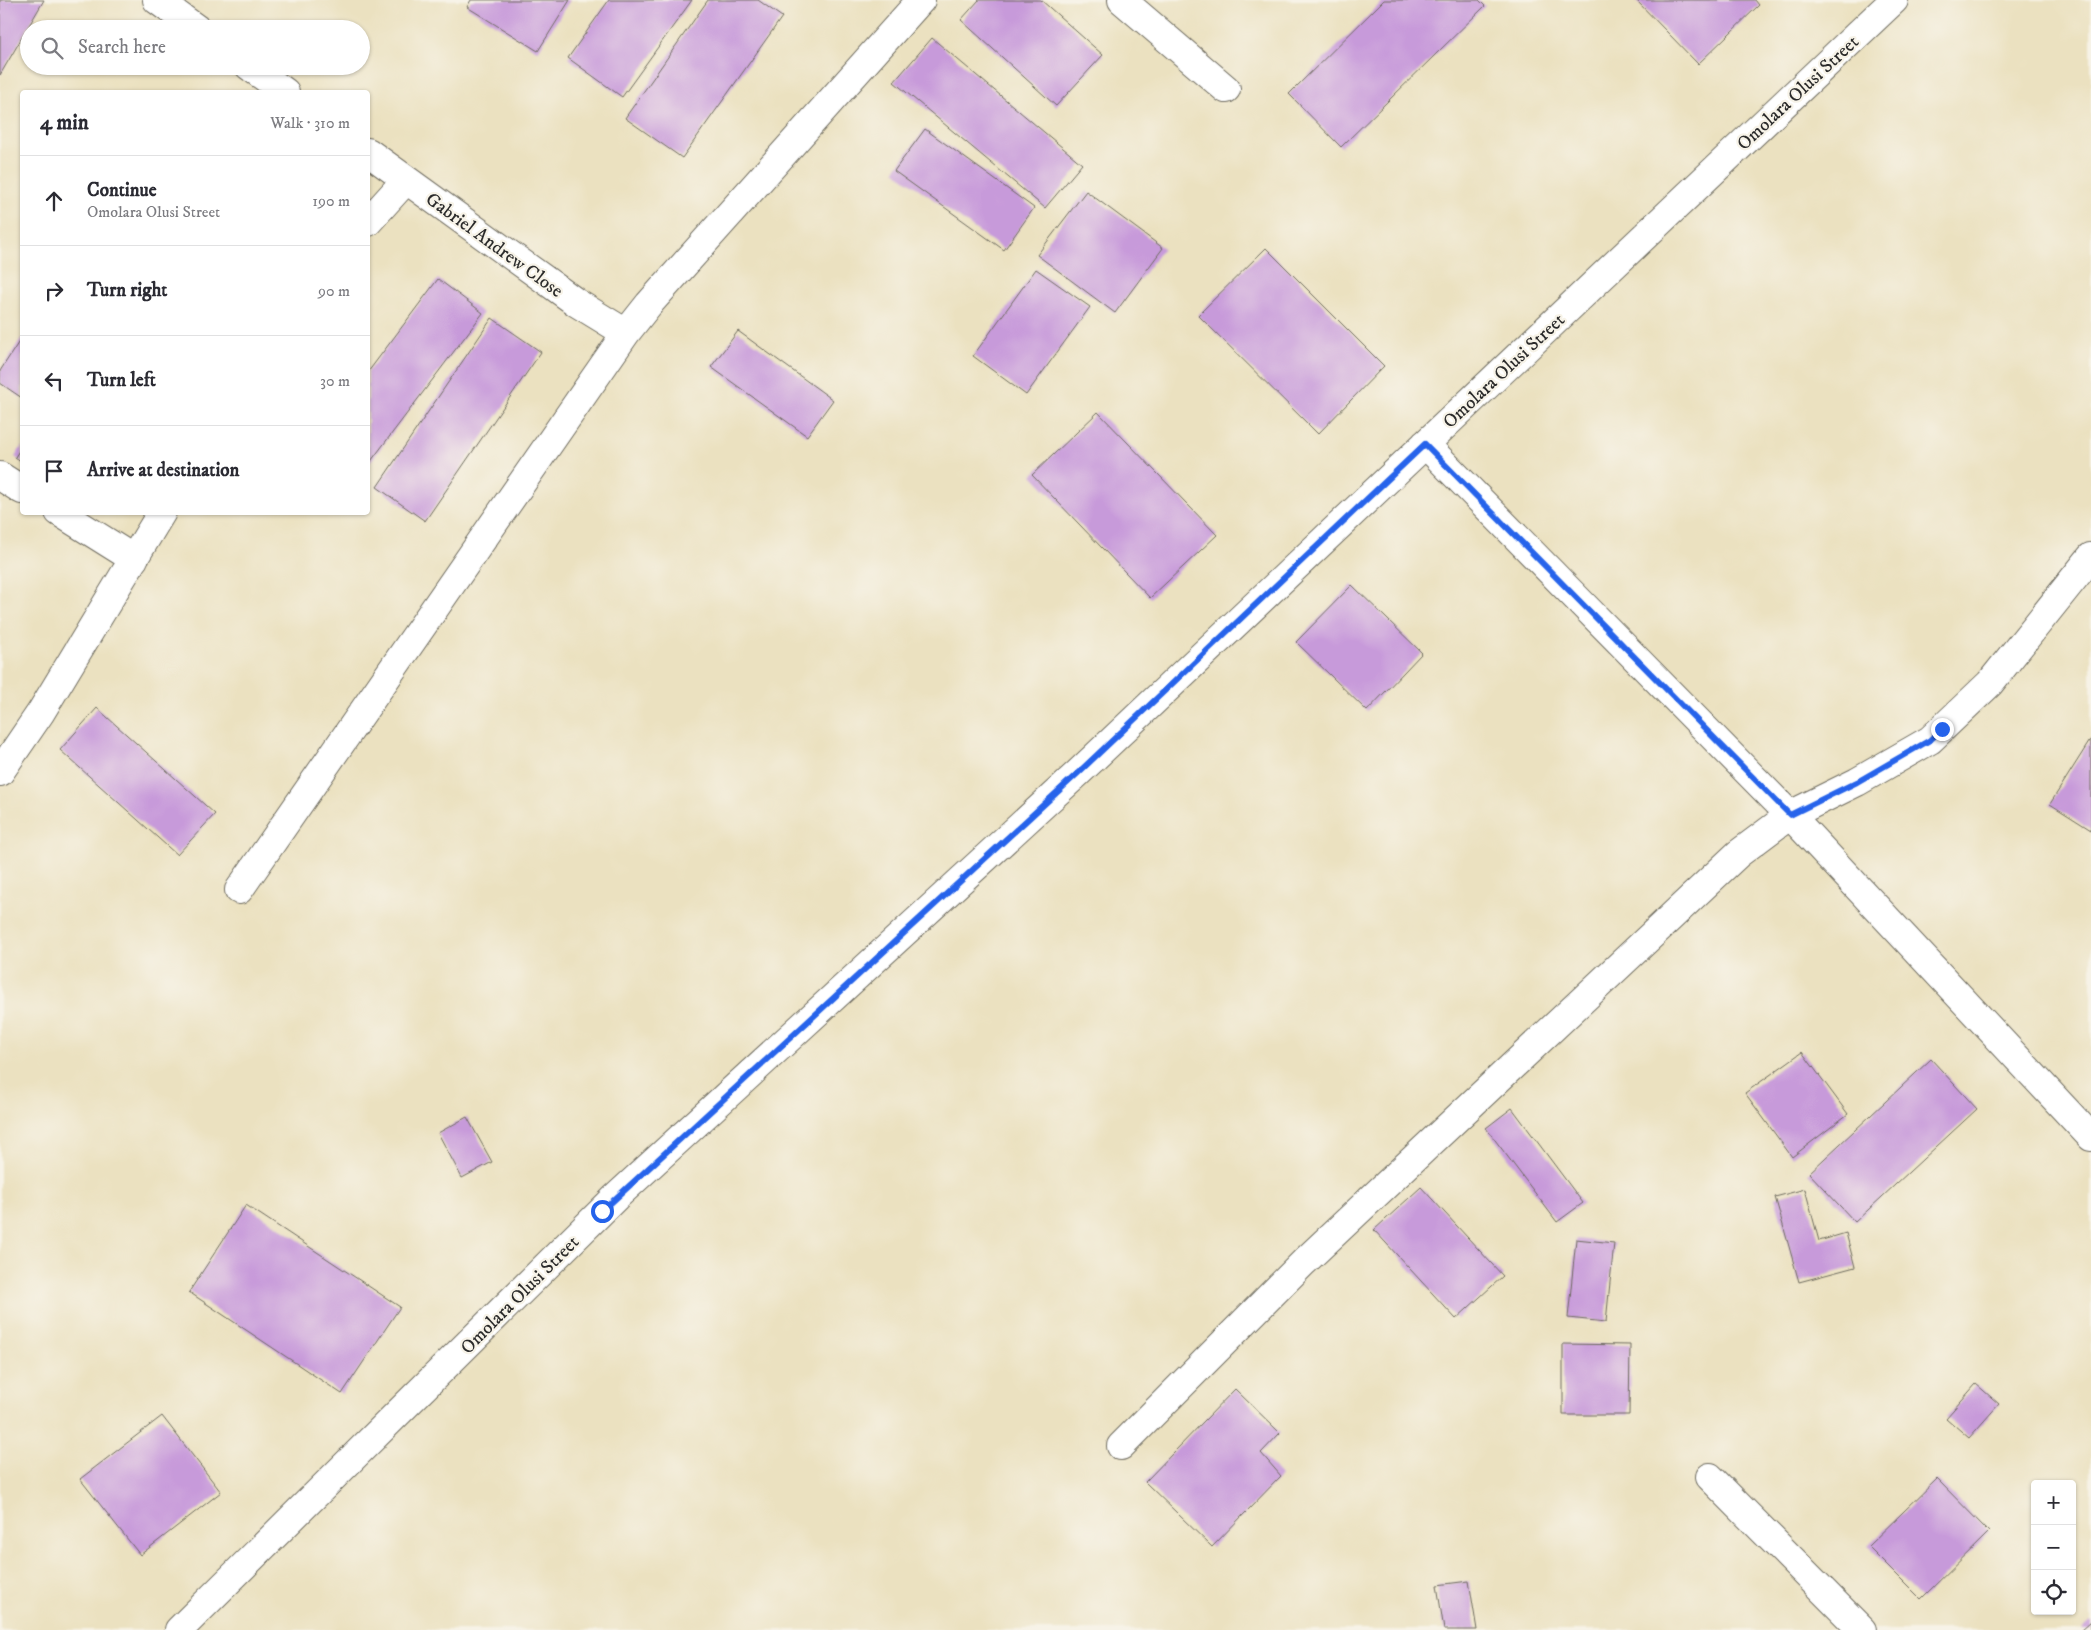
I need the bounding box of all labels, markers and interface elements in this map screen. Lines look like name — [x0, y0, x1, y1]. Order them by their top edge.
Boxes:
search box — [20, 20, 370, 75]
street label: Omolara Olusi Street — [1732, 31, 1864, 155]
icon: search — [38, 34, 66, 62]
text: Search here — [78, 36, 166, 59]
text: 4 min — [40, 110, 89, 136]
text: Walk · 310 m — [270, 113, 350, 133]
text: Continue — [87, 179, 157, 202]
icon: ahead — [40, 187, 68, 215]
street label: Gabriel Andrew Close — [421, 188, 567, 303]
text: 190 m — [312, 191, 350, 211]
text: Omolara Olusi Street — [87, 202, 220, 222]
icon: right — [40, 277, 68, 305]
text: Turn right — [87, 279, 167, 302]
text: 90 m — [318, 281, 350, 301]
street label: Omolara Olusi Street — [1438, 309, 1570, 433]
icon: left — [40, 367, 68, 395]
text: Turn left — [87, 369, 156, 392]
text: 30 m — [320, 371, 350, 391]
icon: arrive — [40, 457, 68, 485]
text: Arrive at destination — [87, 459, 239, 482]
route end — [1931, 718, 1954, 741]
route start — [591, 1200, 614, 1223]
street label: Omolara Olusi Street — [456, 1231, 584, 1359]
map controls — [2031, 1480, 2076, 1615]
button: + — [2031, 1480, 2076, 1525]
button: − — [2031, 1525, 2076, 1570]
button: locate — [2031, 1570, 2076, 1615]

